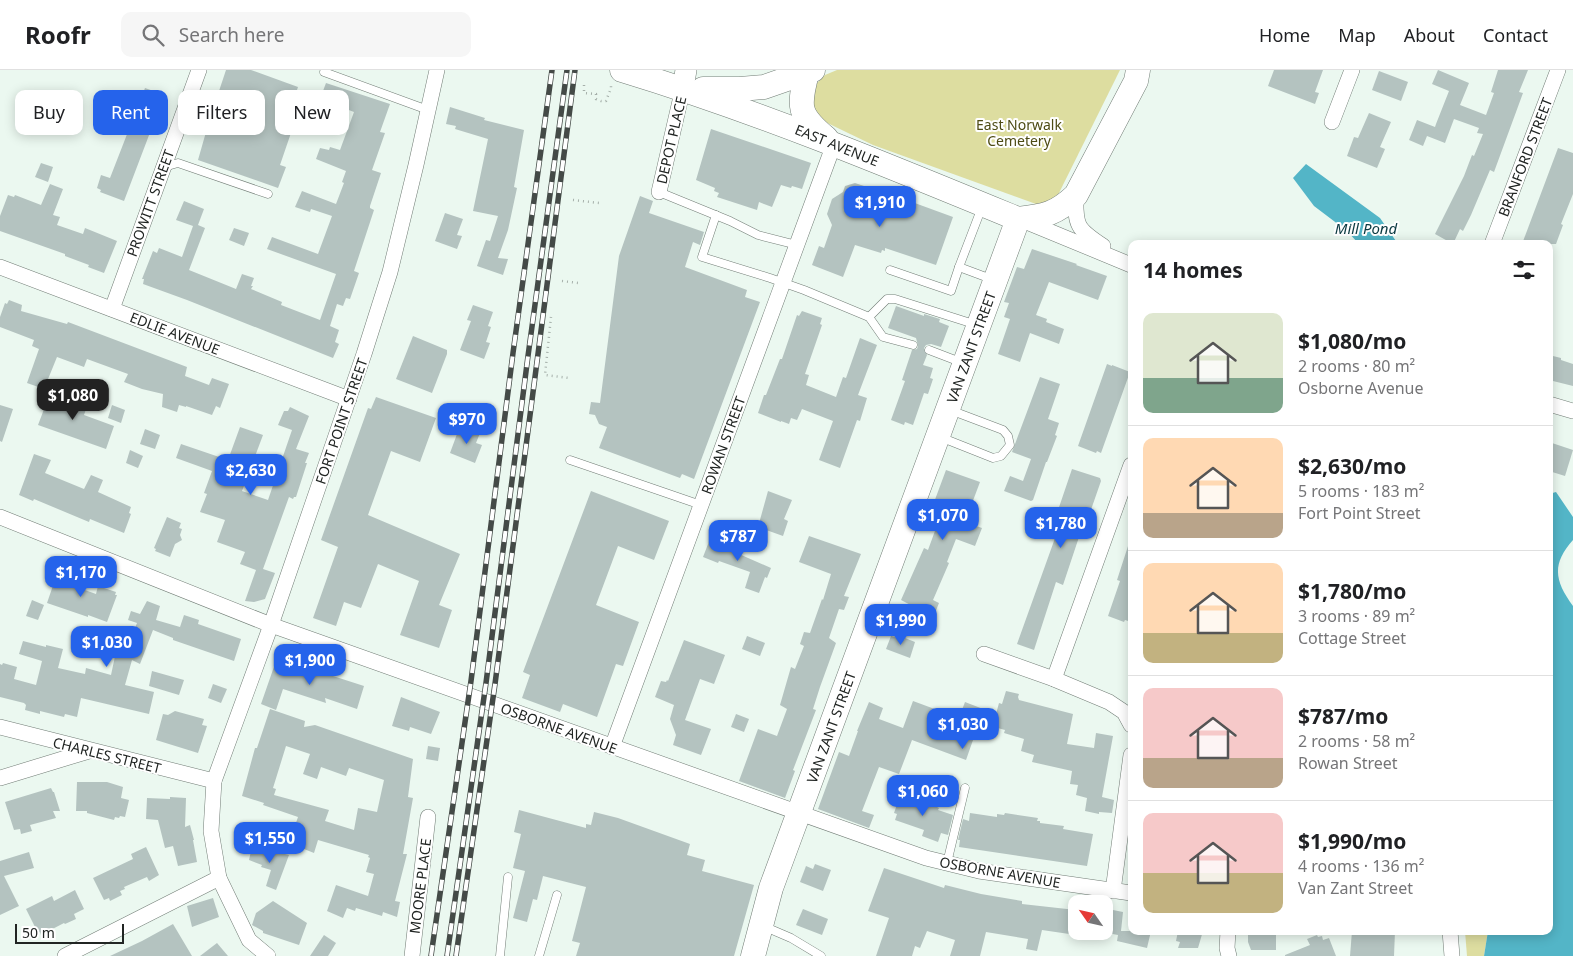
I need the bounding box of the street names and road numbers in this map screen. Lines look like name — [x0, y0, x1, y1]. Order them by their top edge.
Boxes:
street label: DEPOT PLACE — [652, 94, 690, 186]
street label: BRANFORD STREET — [1494, 95, 1556, 219]
street label: EAST AVENUE — [792, 120, 882, 170]
street label: PROWITT STREET — [122, 147, 178, 259]
street label: VAN ZANT STREET — [942, 288, 1000, 406]
street label: EDLIE AVENUE — [127, 307, 223, 359]
street label: FORT POINT STREET — [311, 355, 372, 487]
street label: ROWAN STREET — [697, 393, 750, 497]
street label: VAN ZANT STREET — [802, 668, 860, 786]
street label: OSBORNE AVENUE — [498, 698, 620, 758]
street label: CHARLES STREET — [51, 732, 163, 778]
street label: MOORE PLACE — [405, 837, 435, 935]
street label: OSBORNE AVENUE — [938, 852, 1062, 892]

